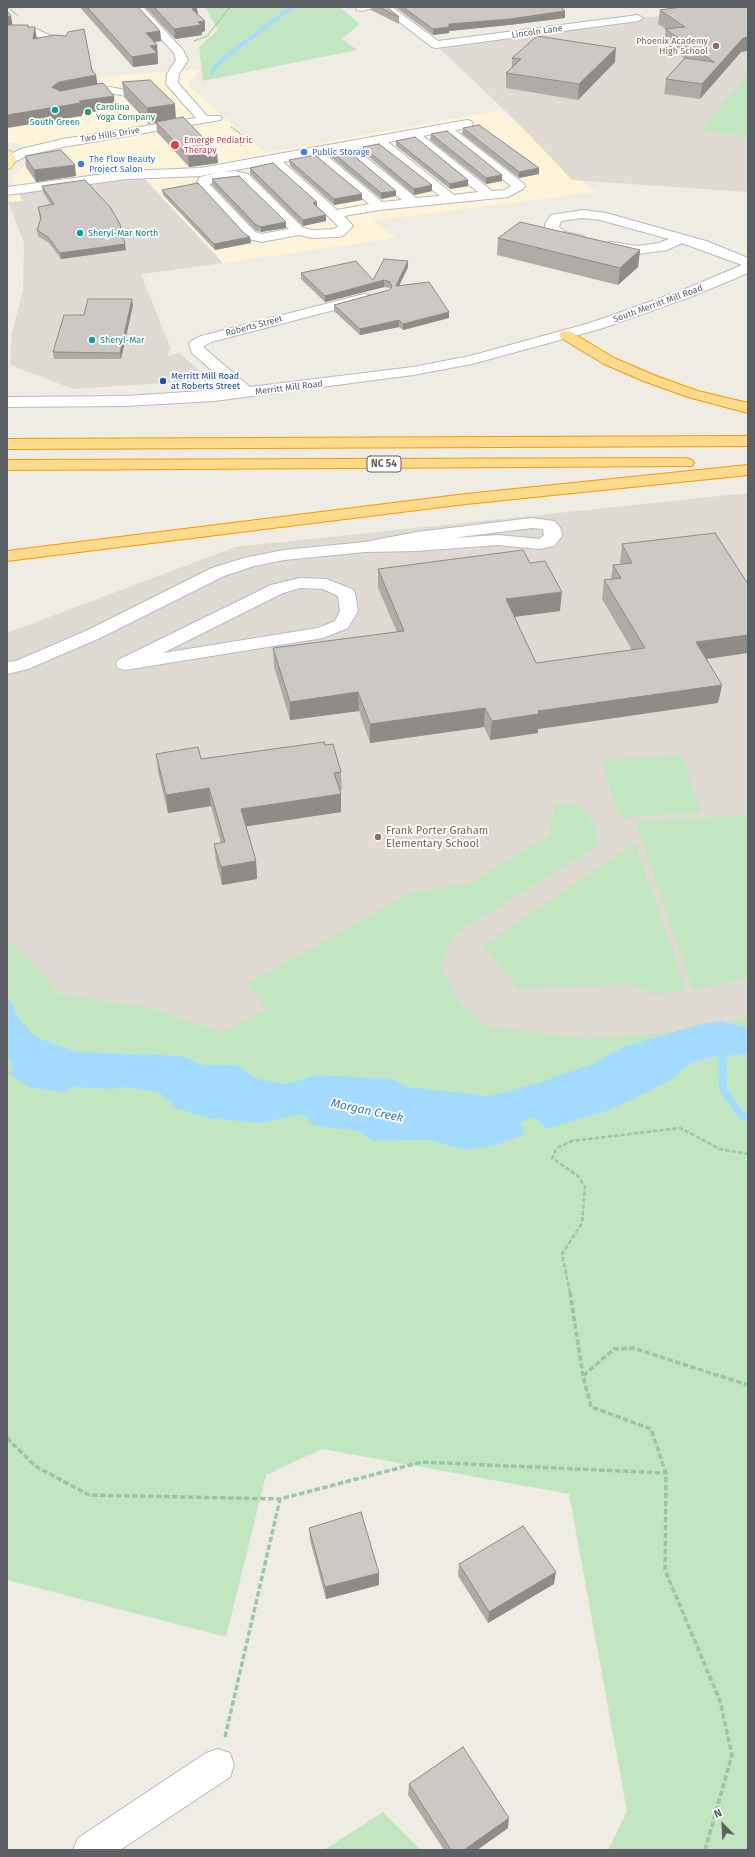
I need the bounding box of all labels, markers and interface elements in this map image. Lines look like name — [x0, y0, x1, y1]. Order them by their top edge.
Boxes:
street label: Lincoln Lane — [511, 23, 563, 41]
place label: Phoenix Academy High School — [636, 36, 708, 57]
marker: Phoenix Academy High School — [711, 41, 721, 51]
place label: Carolina Yoga Company — [96, 102, 155, 123]
marker: South Green — [50, 105, 60, 115]
marker: Carolina Yoga Company — [83, 107, 93, 117]
place label: South Green — [30, 117, 80, 127]
street label: Two Hills Drive — [79, 125, 141, 145]
place label: Emerge Pediatric Therapy — [184, 135, 253, 156]
marker: Emerge Pediatric Therapy — [169, 139, 181, 151]
marker: Public Storage — [299, 147, 309, 157]
place label: Public Storage — [312, 147, 370, 157]
place label: The Flow Beauty Project Salon — [89, 154, 155, 175]
marker: The Flow Beauty Project Salon — [76, 159, 86, 169]
marker: Sheryl-Mar North — [75, 228, 85, 238]
place label: Sheryl-Mar North — [88, 228, 158, 238]
street label: South Merritt Mill Road — [612, 283, 704, 325]
street label: Roberts Street — [224, 313, 284, 339]
marker: Sheryl-Mar — [87, 335, 97, 345]
place label: Sheryl-Mar — [100, 335, 145, 345]
place label: Merritt Mill Road at Roberts Street — [171, 371, 240, 392]
marker: Merritt Mill Road at Roberts Street — [158, 376, 168, 386]
street label: Merritt Mill Road — [254, 378, 324, 398]
road number: NC 54 — [367, 456, 401, 472]
place label: Frank Porter Graham Elementary School — [386, 824, 488, 850]
marker: Frank Porter Graham Elementary School — [373, 832, 383, 842]
water label: Morgan Creek — [329, 1096, 405, 1126]
north arrow — [703, 1805, 743, 1845]
text: N — [712, 1806, 724, 1821]

